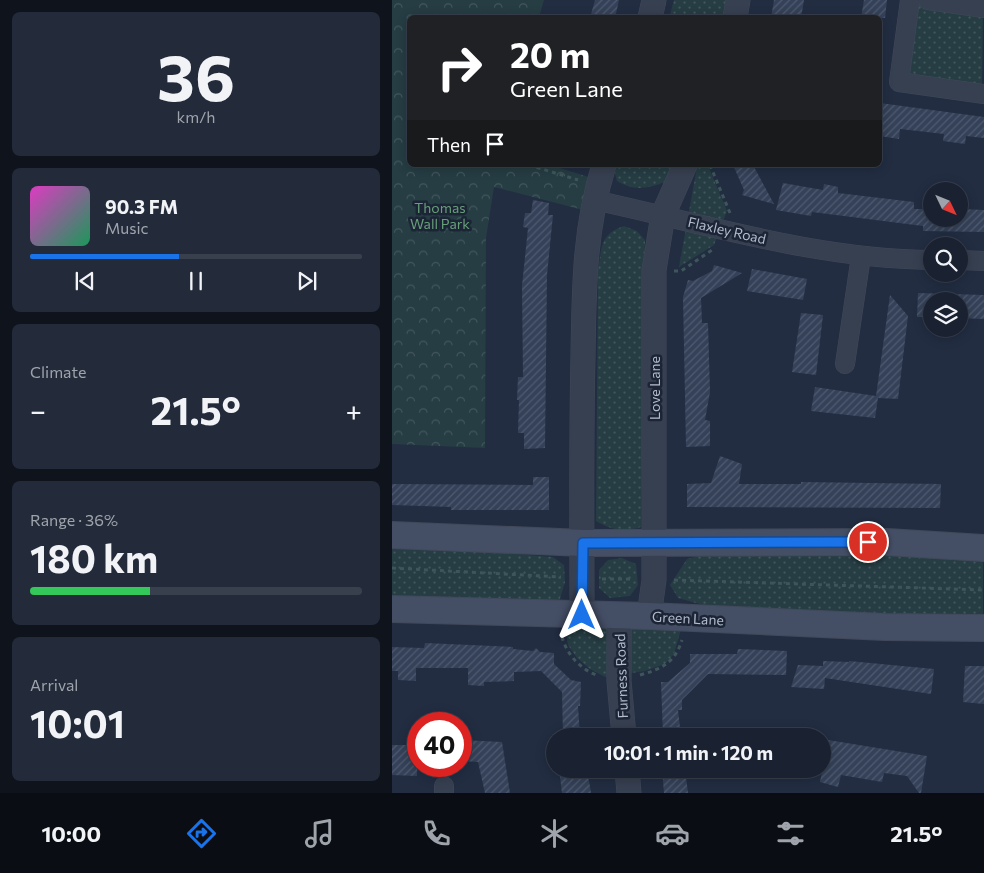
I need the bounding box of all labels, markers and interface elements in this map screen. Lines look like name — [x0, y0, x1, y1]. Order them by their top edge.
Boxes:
text: 20 m — [510, 32, 590, 75]
text: 36 — [157, 35, 235, 114]
icon: right — [427, 35, 492, 100]
text: Green Lane — [510, 75, 623, 102]
text: km/h — [177, 107, 215, 126]
icon: arrive — [481, 130, 509, 158]
text: Then — [427, 133, 471, 156]
north arrow — [923, 182, 968, 228]
map controls — [923, 182, 968, 337]
text: 90.3 FM — [105, 195, 178, 218]
park label: Thomas Wall Park — [410, 199, 470, 232]
street label: Flaxley Road — [686, 213, 768, 247]
text: Music — [105, 218, 149, 237]
button: search — [923, 237, 968, 282]
icon: previous — [71, 267, 99, 295]
icon: pause — [182, 267, 210, 295]
icon: next — [293, 267, 321, 295]
button: layers — [923, 292, 968, 337]
street label: Love Lane — [646, 356, 663, 420]
text: Climate — [30, 362, 86, 381]
text: 21.5° — [151, 386, 241, 433]
text: − — [30, 393, 46, 427]
text: + — [346, 393, 362, 427]
text: Range · 36% — [30, 510, 118, 529]
pin — [847, 521, 889, 563]
icon: arrive — [854, 528, 882, 556]
text: 180 km — [30, 534, 158, 581]
position arrow — [555, 588, 607, 640]
street label: Green Lane — [652, 608, 724, 628]
street label: Furness Road — [611, 633, 631, 719]
text: Arrival — [30, 675, 78, 694]
text: 10:01 — [30, 699, 125, 746]
speed limit sign: 40 — [407, 712, 472, 777]
text: 10:01 · 1 min · 120 m — [604, 741, 773, 764]
icon: directions — [184, 816, 219, 851]
icon: music — [302, 816, 337, 851]
icon: phone — [419, 816, 454, 851]
icon: climate — [537, 816, 572, 851]
icon: car — [655, 816, 690, 851]
icon: filters — [773, 816, 808, 851]
text: 10:00 — [41, 820, 101, 847]
text: 21.5° — [890, 820, 943, 847]

